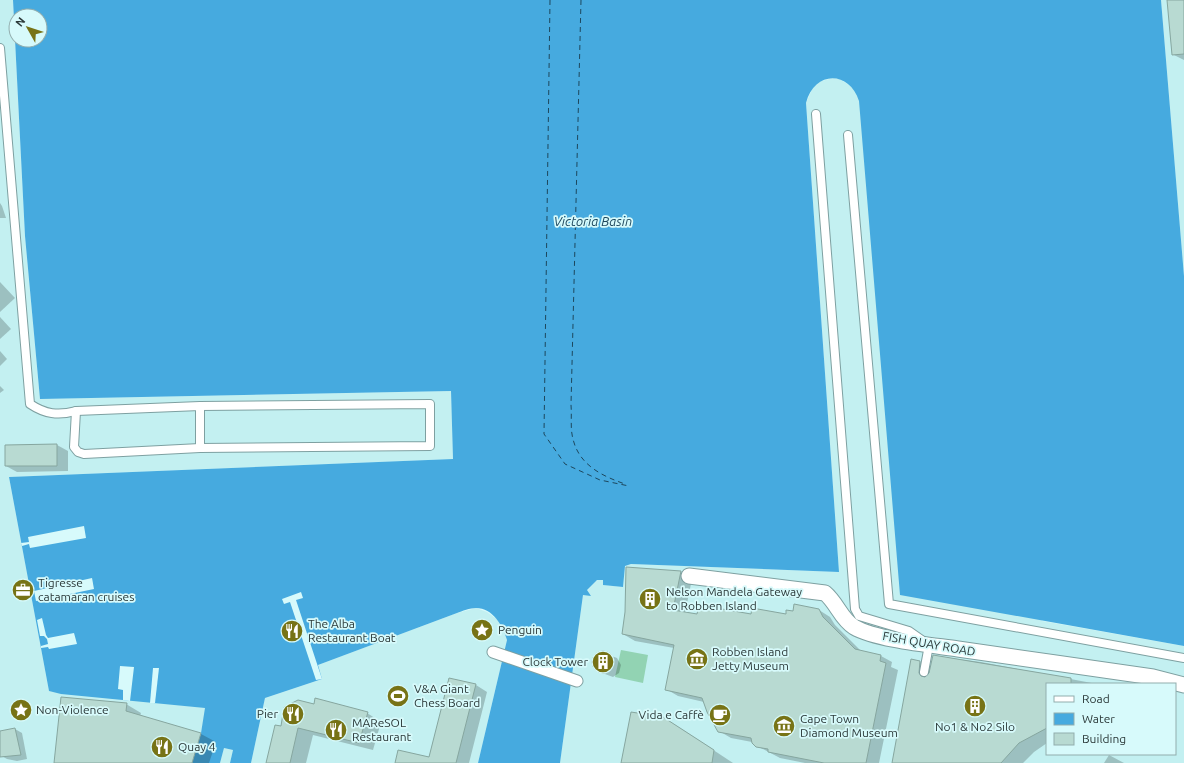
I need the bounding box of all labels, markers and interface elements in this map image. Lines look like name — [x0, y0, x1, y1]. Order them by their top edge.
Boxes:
north arrow — [8, 8, 48, 48]
text: N — [13, 15, 27, 29]
water label: Victoria Basin — [554, 214, 632, 228]
place label: Tigresse catamaran cruises — [38, 576, 134, 603]
office icon: Tigresse catamaran cruises — [10, 577, 36, 603]
place label: Nelson Mandela Gateway to Robben Island — [666, 585, 802, 612]
building icon: Nelson Mandela Gateway to Robben Island — [637, 586, 663, 612]
place label: The Alba Restaurant Boat — [308, 617, 396, 644]
place icon: Penguin — [469, 617, 495, 643]
restaurant icon: The Alba Restaurant Boat — [279, 618, 305, 644]
place label: Penguin — [498, 623, 542, 636]
street label: FISH QUAY ROAD — [882, 629, 976, 658]
place label: Robben Island Jetty Museum — [712, 645, 789, 672]
museum icon: Robben Island Jetty Museum — [684, 646, 710, 672]
building icon: Clock Tower — [590, 649, 616, 675]
place label: Clock Tower — [523, 655, 588, 668]
place label: V&A Giant Chess Board — [414, 682, 480, 709]
sports icon: V&A Giant Chess Board — [385, 683, 411, 709]
legend — [1046, 683, 1176, 755]
text: Road — [1082, 692, 1110, 705]
building icon: No1 & No2 Silo — [962, 693, 988, 719]
place icon: Non-Violence — [8, 697, 34, 723]
restaurant icon: Pier — [280, 701, 306, 727]
cafe icon: Vida e Caffè — [707, 702, 733, 728]
place label: Non-Violence — [36, 703, 109, 716]
place label: Pier — [257, 707, 278, 720]
place label: Vida e Caffè — [638, 708, 704, 721]
place label: Cape Town Diamond Museum — [800, 712, 898, 739]
text: Water — [1082, 712, 1115, 725]
museum icon: Cape Town Diamond Museum — [771, 713, 797, 739]
place label: MAReSOL Restaurant — [352, 716, 412, 743]
restaurant icon: MAReSOL Restaurant — [323, 717, 349, 743]
place label: No1 & No2 Silo — [935, 720, 1015, 733]
text: Building — [1082, 732, 1126, 745]
restaurant icon: Quay 4 — [149, 734, 175, 760]
place label: Quay 4 — [178, 740, 216, 753]

